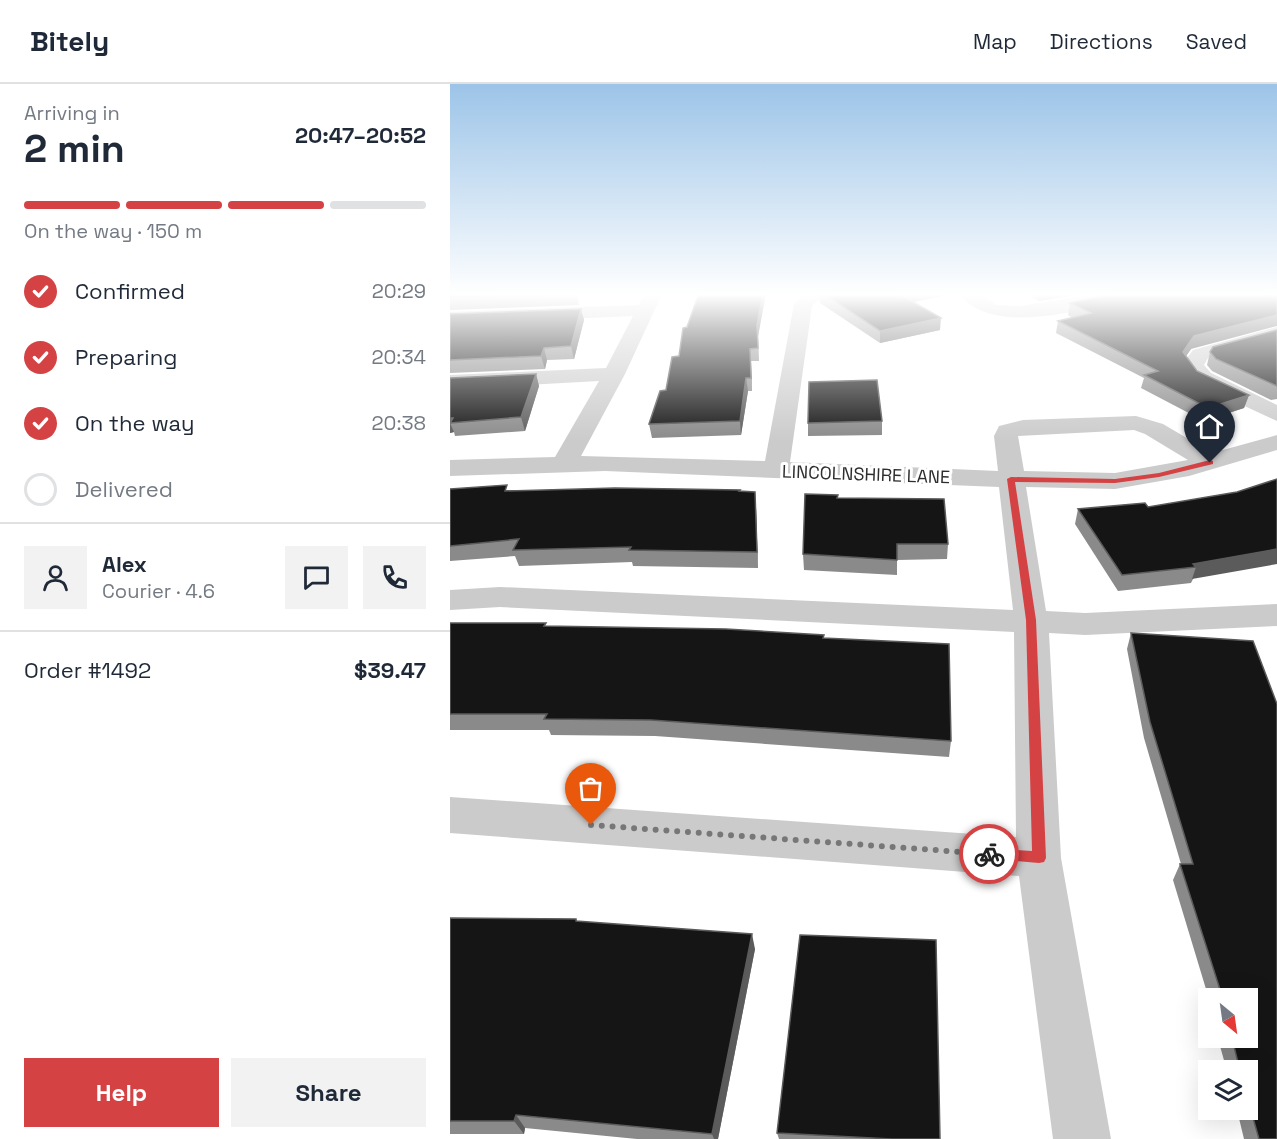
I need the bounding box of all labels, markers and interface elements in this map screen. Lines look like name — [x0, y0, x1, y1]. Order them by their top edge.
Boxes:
text: Bitely — [30, 23, 109, 59]
text: Map — [973, 28, 1017, 55]
text: Directions — [1050, 28, 1153, 55]
text: Saved — [1186, 28, 1247, 55]
text: Arriving in — [24, 100, 120, 126]
text: 20:47–20:52 — [295, 121, 426, 149]
text: 2 min — [24, 124, 125, 173]
text: On the way · 150 m — [24, 218, 202, 244]
icon: check — [24, 275, 57, 308]
text: Confirmed — [75, 277, 185, 305]
text: 20:29 — [372, 278, 426, 304]
icon: check — [24, 341, 57, 374]
text: Preparing — [75, 343, 177, 371]
text: 20:34 — [371, 344, 426, 370]
pin — [1184, 401, 1235, 463]
icon: check — [24, 407, 57, 440]
text: On the way — [75, 409, 194, 437]
text: 20:38 — [372, 410, 426, 436]
icon: home — [1193, 410, 1226, 443]
street label: LINCOLNSHIRE LANE — [782, 460, 950, 488]
text: Delivered — [75, 475, 173, 503]
button: person — [24, 546, 87, 609]
button: chat — [285, 546, 348, 609]
button: phone — [363, 546, 426, 609]
text: Alex — [102, 550, 147, 578]
text: Courier · 4.6 — [102, 578, 215, 604]
text: Order #1492 — [24, 656, 151, 684]
text: $39.47 — [354, 656, 426, 684]
pin — [565, 763, 616, 825]
icon: bag — [574, 772, 607, 805]
courier — [959, 824, 1019, 884]
icon: bike — [973, 838, 1006, 871]
north arrow — [1198, 988, 1258, 1048]
map controls — [1198, 988, 1258, 1120]
button: Help — [24, 1058, 219, 1127]
button: Share — [231, 1058, 426, 1127]
button: layers — [1198, 1060, 1258, 1120]

